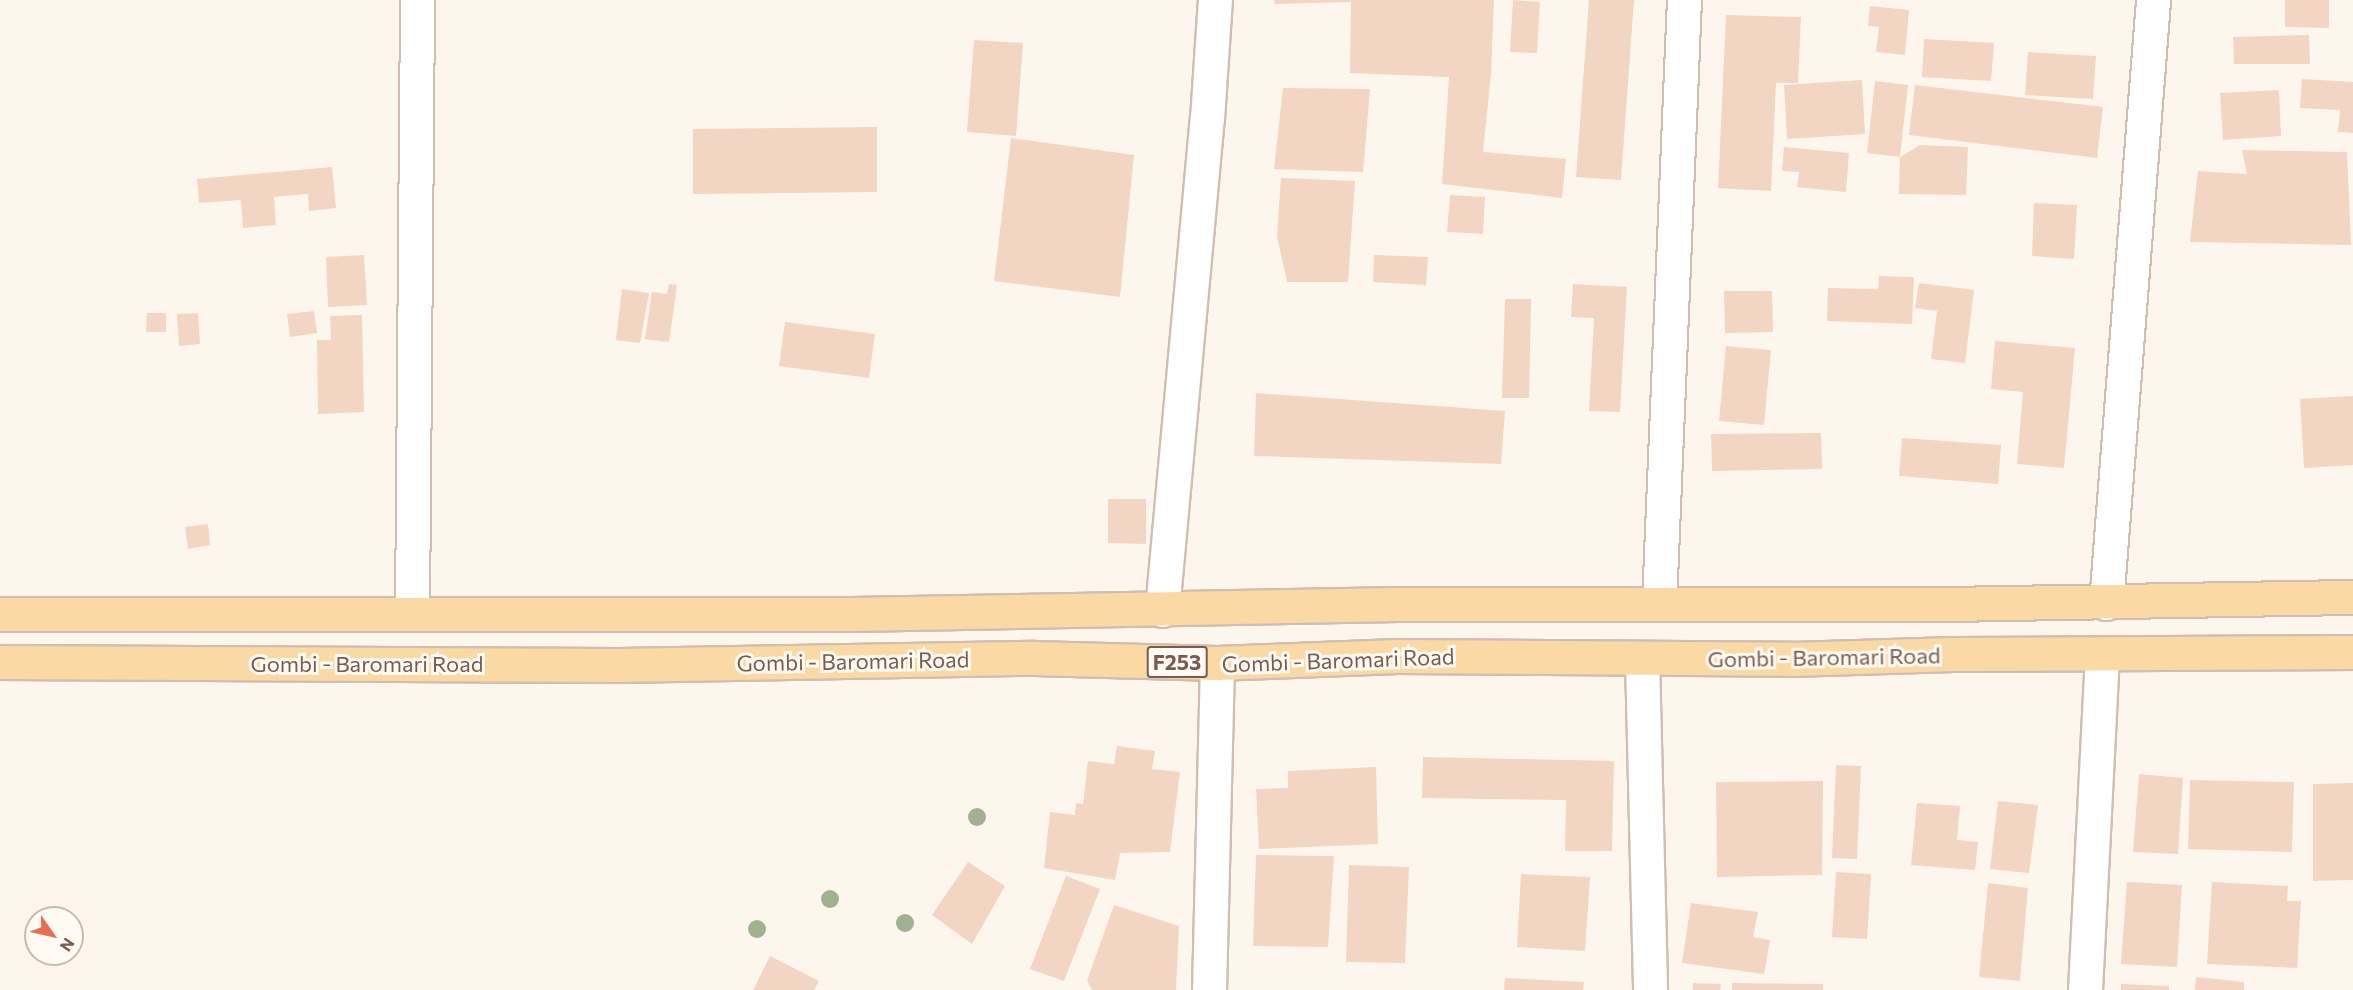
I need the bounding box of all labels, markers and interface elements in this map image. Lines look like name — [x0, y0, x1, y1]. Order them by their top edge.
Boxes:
street label: Gombi - Baromari Road — [1707, 642, 1941, 672]
street label: Gombi - Baromari Road — [1221, 643, 1455, 677]
road number: F253 — [1146, 644, 1208, 680]
street label: Gombi - Baromari Road — [736, 646, 970, 676]
street label: Gombi - Baromari Road — [251, 651, 483, 677]
north arrow — [24, 906, 84, 966]
text: N — [56, 935, 79, 956]

